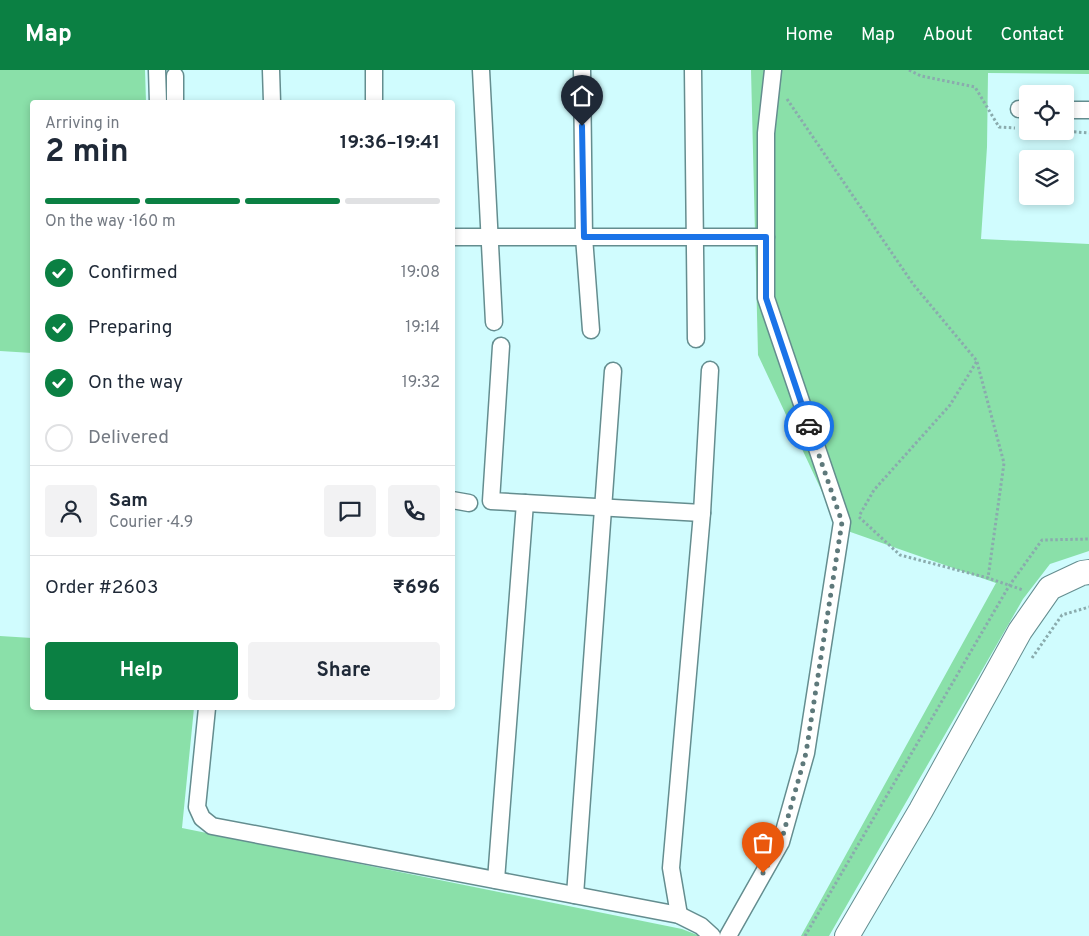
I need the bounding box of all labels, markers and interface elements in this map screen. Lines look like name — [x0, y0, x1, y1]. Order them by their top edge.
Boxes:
text: Map — [25, 20, 72, 50]
text: Home — [785, 24, 833, 47]
text: Map — [861, 24, 895, 47]
text: About — [923, 24, 972, 47]
text: Contact — [1000, 24, 1064, 47]
pin — [561, 75, 603, 126]
icon: home — [568, 82, 596, 110]
map controls — [1019, 85, 1074, 205]
button: locate — [1019, 85, 1074, 140]
text: Arriving in — [45, 114, 120, 134]
text: 19:36–19:41 — [340, 131, 440, 155]
text: 2 min — [45, 133, 129, 173]
button: layers — [1019, 150, 1074, 205]
text: On the way · 160 m — [45, 212, 176, 232]
icon: check — [45, 259, 73, 287]
text: Confirmed — [88, 261, 178, 285]
text: 19:08 — [401, 263, 440, 283]
icon: check — [45, 314, 73, 342]
text: Preparing — [88, 316, 172, 340]
text: 19:14 — [405, 318, 440, 338]
icon: check — [45, 369, 73, 397]
text: On the way — [88, 371, 183, 395]
text: 19:32 — [402, 373, 440, 393]
courier — [784, 401, 834, 451]
icon: car — [795, 412, 823, 440]
text: Delivered — [88, 426, 169, 450]
button: person — [45, 485, 97, 537]
button: chat — [324, 485, 376, 537]
button: phone — [388, 485, 440, 537]
text: Sam — [109, 489, 148, 513]
text: Courier · 4.9 — [109, 513, 193, 533]
text: Order #2603 — [45, 576, 158, 600]
text: ₹696 — [392, 576, 440, 600]
button: Help — [45, 642, 238, 700]
button: Share — [248, 642, 440, 700]
pin — [742, 822, 784, 873]
icon: bag — [749, 829, 777, 857]

